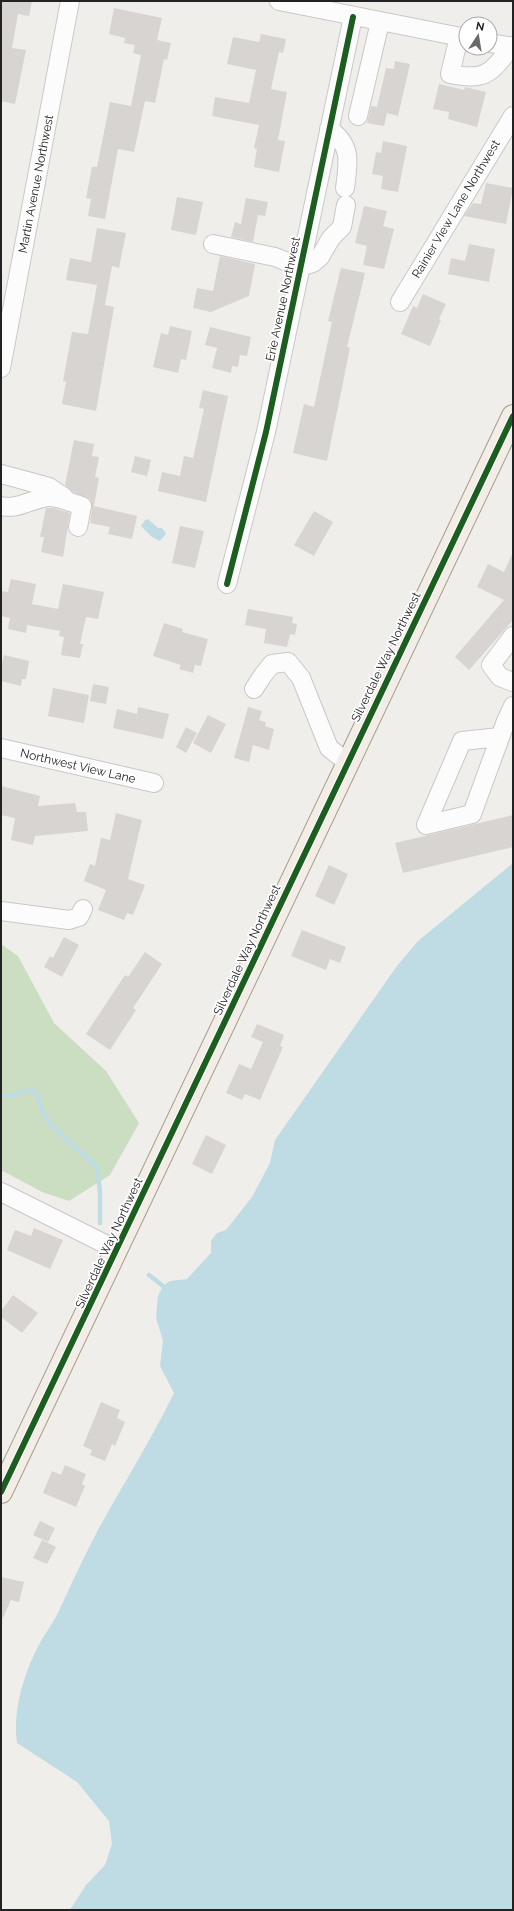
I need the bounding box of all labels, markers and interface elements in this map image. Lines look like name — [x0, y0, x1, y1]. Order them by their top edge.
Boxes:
north arrow — [458, 16, 498, 56]
text: N — [475, 19, 485, 34]
street label: Martin Avenue Northwest — [16, 114, 56, 254]
street label: Rainier View Lane Northwest — [409, 137, 503, 281]
street label: Erie Avenue Northwest — [263, 236, 303, 362]
street label: Silverdale Way Northwest — [348, 590, 424, 724]
street label: Northwest View Lane — [19, 746, 137, 786]
street label: Silverdale Way Northwest — [211, 882, 283, 1018]
street label: Silverdale Way Northwest — [73, 1175, 145, 1311]

